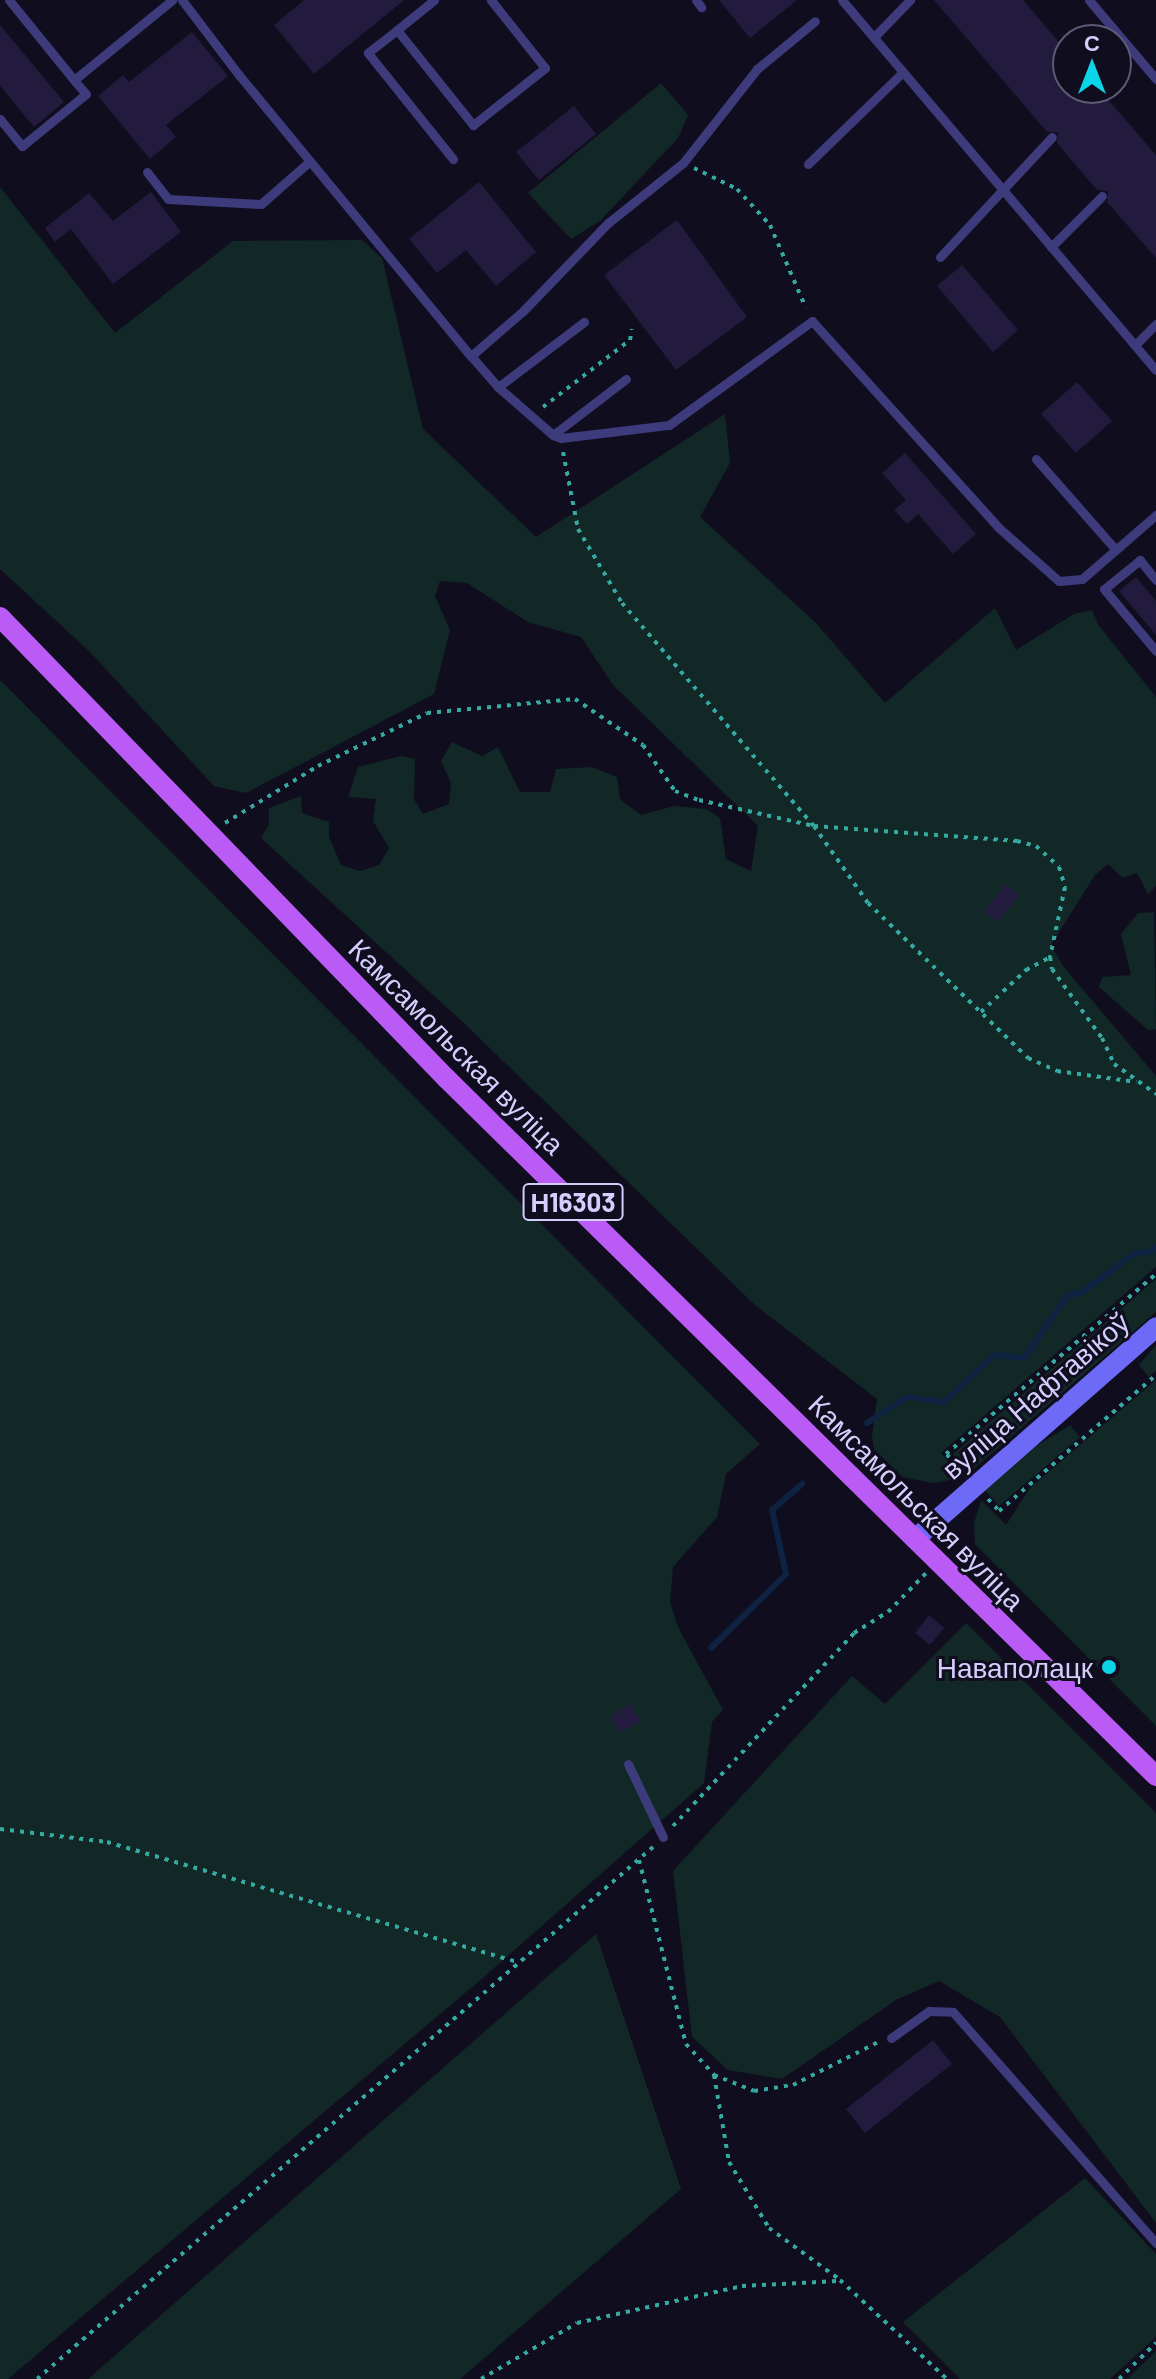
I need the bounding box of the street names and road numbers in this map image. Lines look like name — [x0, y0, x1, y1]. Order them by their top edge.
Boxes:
street label: Камсамольская вуліца — [342, 931, 572, 1161]
road number: Н16303 — [521, 1180, 625, 1224]
street label: вуліца Нафтавікоў — [935, 1305, 1135, 1485]
street label: Камсамольская вуліца — [802, 1387, 1032, 1617]

